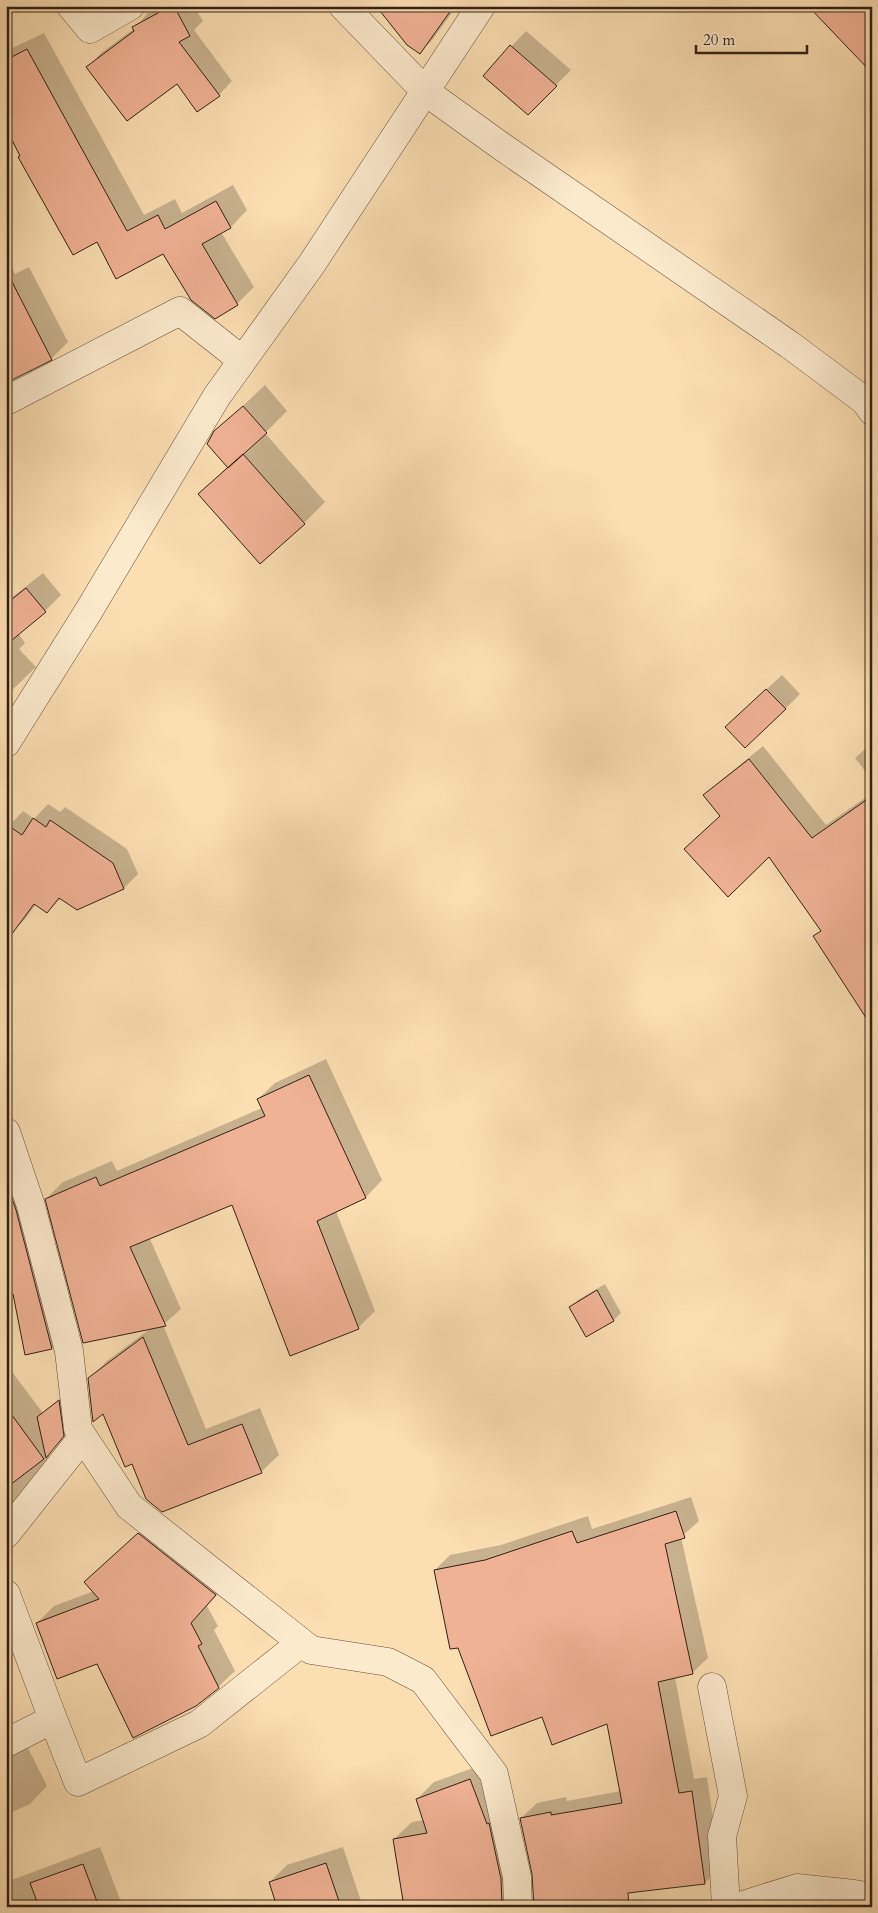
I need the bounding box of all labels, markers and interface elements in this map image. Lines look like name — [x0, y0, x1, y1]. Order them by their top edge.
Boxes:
scale bar — [696, 22, 807, 54]
text: 20 m — [703, 30, 735, 50]

